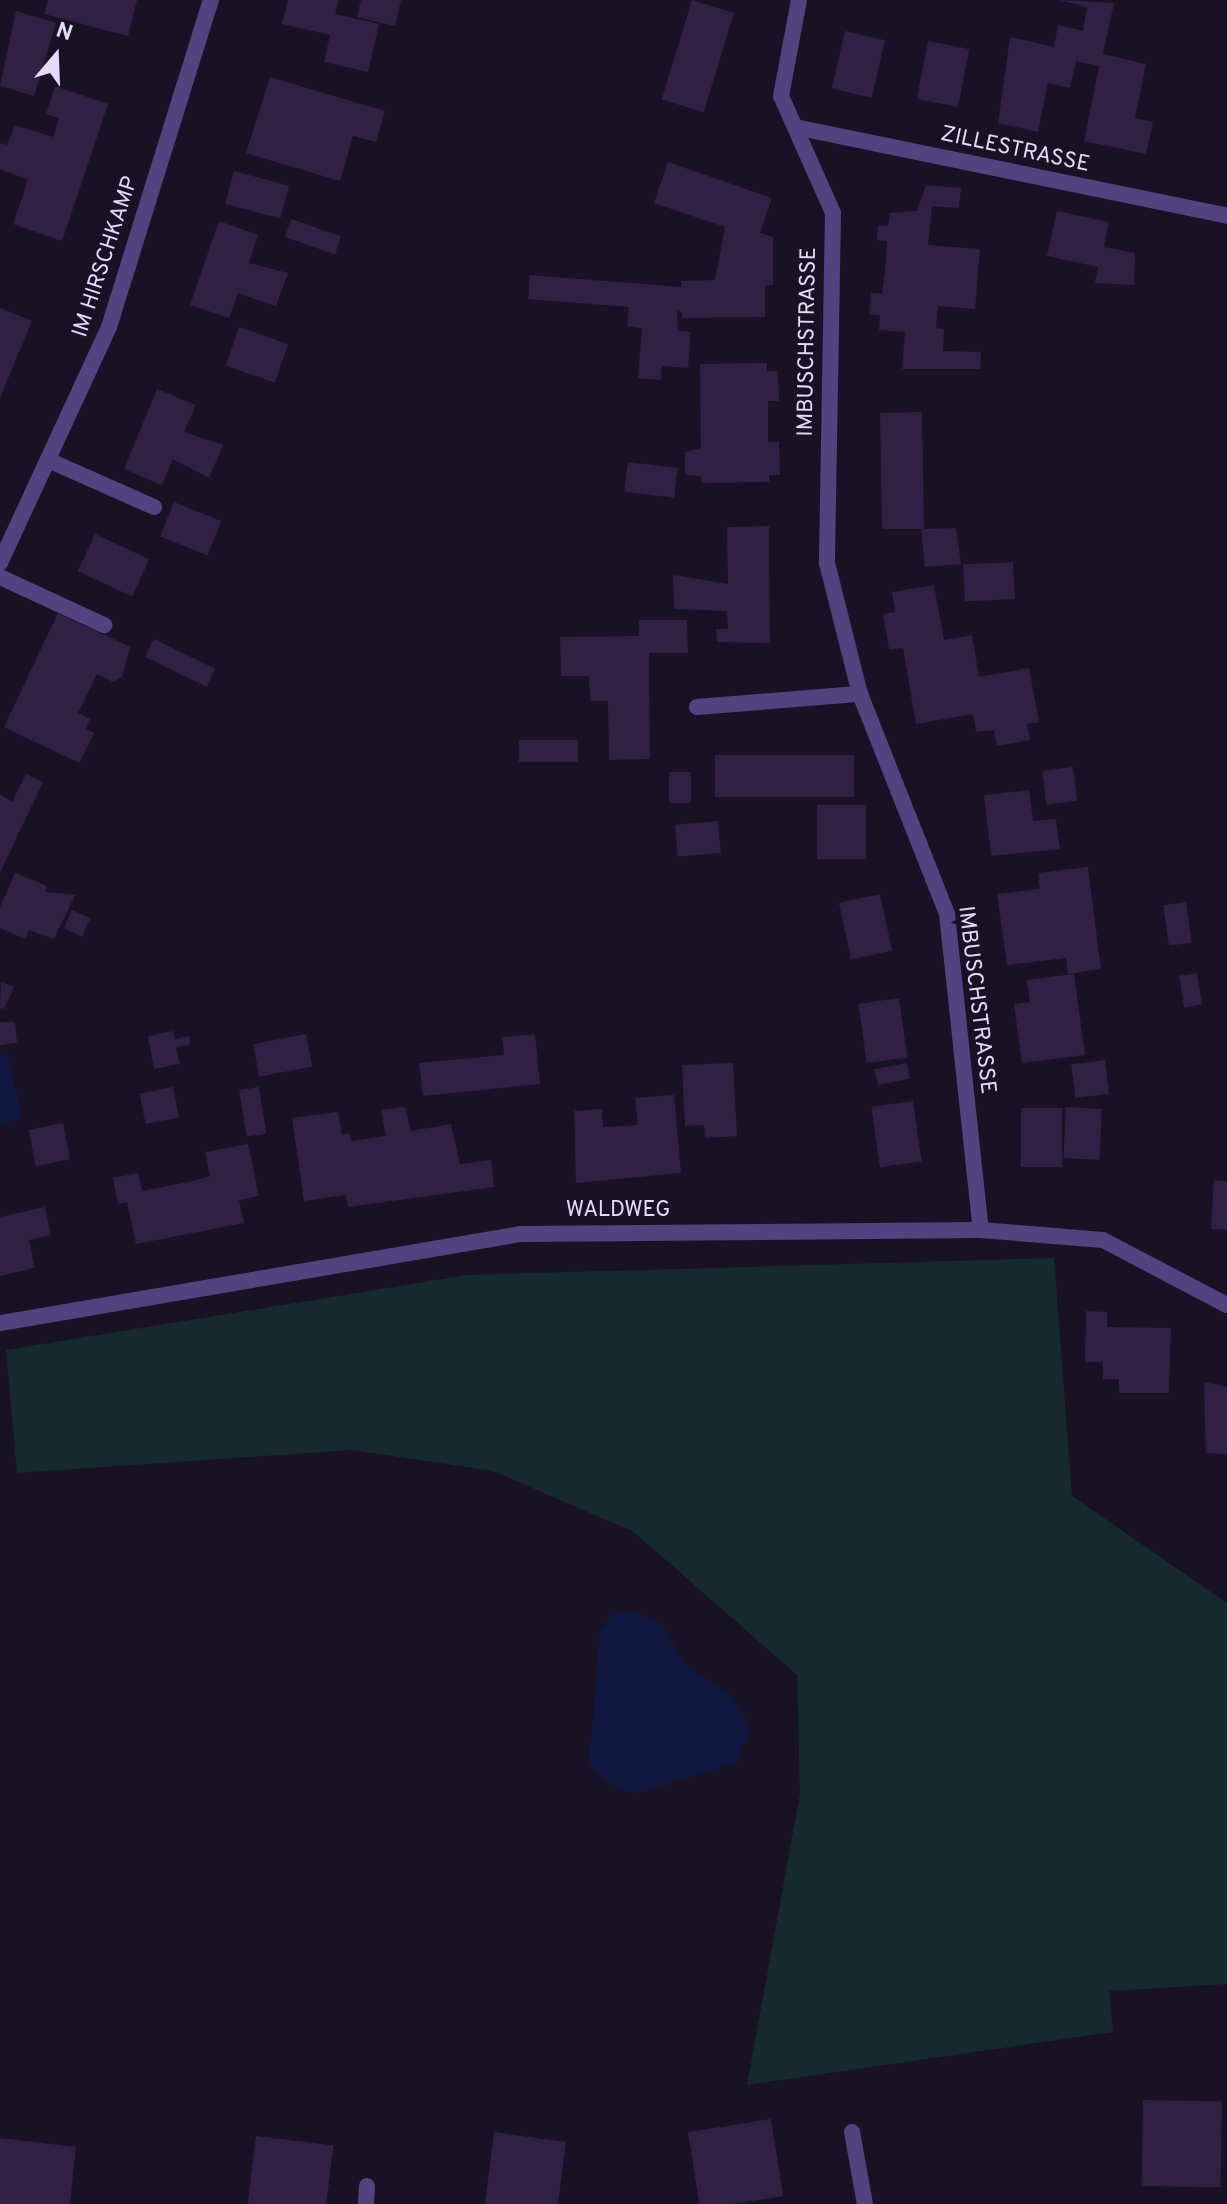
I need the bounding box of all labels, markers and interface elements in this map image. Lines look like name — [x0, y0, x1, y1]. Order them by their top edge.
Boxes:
north arrow — [16, 16, 96, 96]
text: N — [52, 17, 76, 48]
street label: ZILLESTRASSE — [938, 121, 1092, 179]
street label: IM HIRSCHKAMP — [68, 173, 144, 341]
street label: IMBUSCHSTRASSE — [793, 247, 823, 437]
street label: IMBUSCHSTRASSE — [951, 904, 1001, 1096]
street label: WALDWEG — [566, 1198, 670, 1224]

